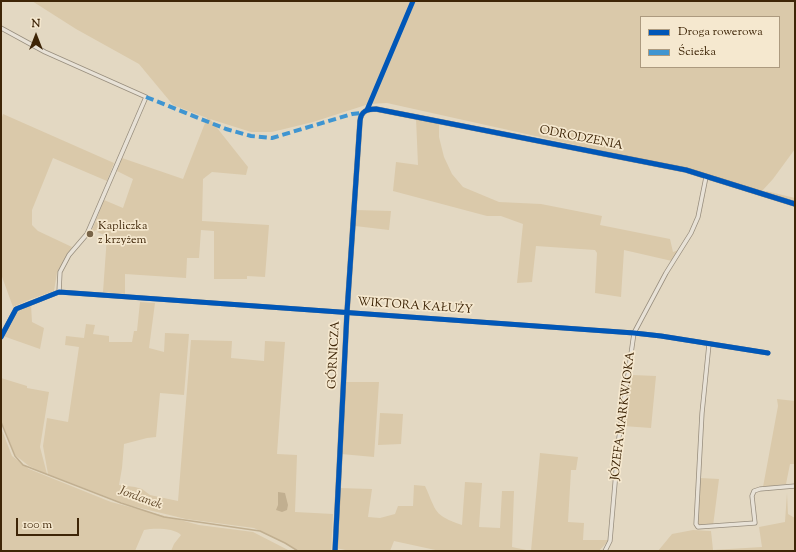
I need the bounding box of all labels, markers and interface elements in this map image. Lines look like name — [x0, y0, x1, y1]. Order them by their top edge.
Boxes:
north arrow — [16, 16, 56, 56]
text: N — [32, 16, 40, 32]
legend — [640, 16, 780, 68]
text: Droga rowerowa — [678, 23, 763, 41]
text: Ścieżka — [678, 43, 716, 61]
street label: ODRODZENIA — [538, 124, 624, 154]
place label: Kapliczka z krzyżem — [98, 220, 147, 248]
marker: Kapliczka z krzyżem — [85, 229, 95, 239]
street label: WIKTORA KAŁUŻY — [357, 296, 473, 318]
street label: GÓRNICZA — [326, 320, 344, 390]
street label: JÓZEFA MARKWIOKA — [609, 351, 639, 481]
water label: Jordanek — [116, 484, 164, 514]
scale bar — [18, 510, 81, 536]
text: 100 m — [23, 516, 52, 534]

